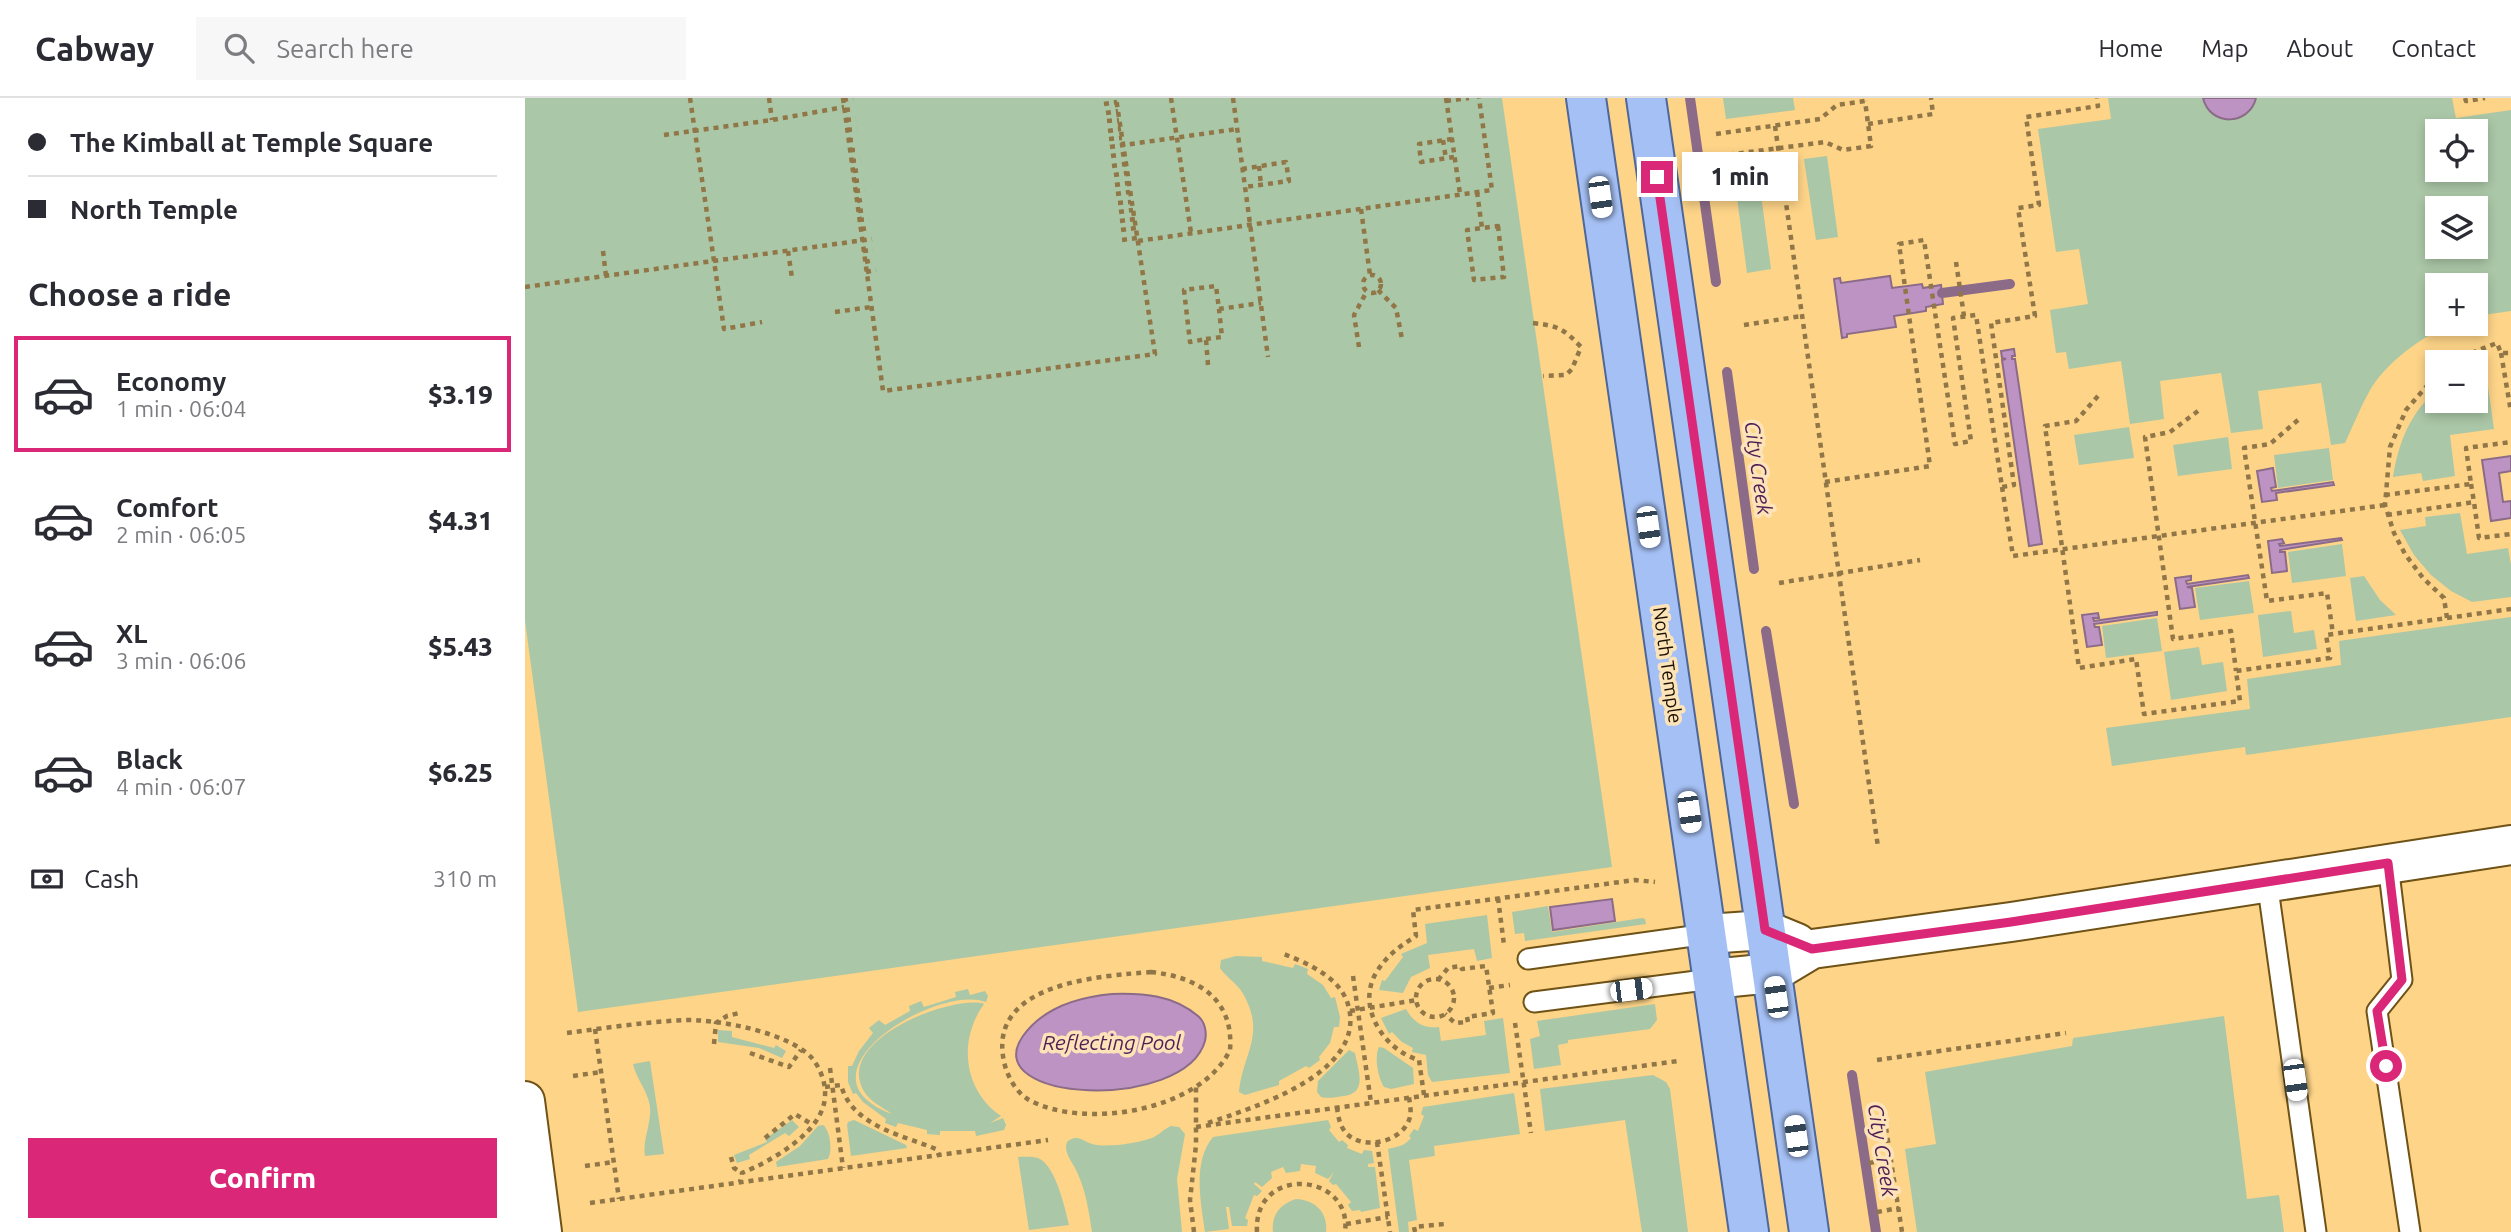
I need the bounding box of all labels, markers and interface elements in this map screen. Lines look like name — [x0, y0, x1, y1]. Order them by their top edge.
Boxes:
search box — [196, 17, 686, 80]
icon: search — [220, 29, 258, 67]
text: Cabway — [35, 30, 154, 67]
text: Search here — [276, 34, 414, 63]
text: Home — [2098, 35, 2163, 62]
text: Map — [2201, 35, 2248, 62]
text: About — [2286, 35, 2353, 62]
text: Contact — [2391, 35, 2476, 62]
map controls — [2425, 119, 2488, 413]
button: locate — [2425, 119, 2488, 182]
text: The Kimball at Temple Square — [70, 128, 433, 157]
callout: 1 min — [1681, 153, 1797, 202]
route end — [1641, 161, 1673, 193]
text: 1 min — [1711, 164, 1769, 189]
car — [1587, 175, 1614, 219]
text: North Temple — [70, 195, 238, 224]
button: layers — [2425, 196, 2488, 259]
button: + — [2425, 273, 2488, 336]
text: Choose a ride — [28, 276, 231, 312]
button: − — [2425, 350, 2488, 413]
icon: car — [32, 363, 95, 426]
text: Economy — [116, 367, 226, 396]
text: $3.19 — [428, 380, 493, 409]
text: 1 min · 06:04 — [116, 396, 247, 421]
water label: City Creek — [1741, 420, 1777, 517]
icon: car — [32, 489, 95, 552]
text: Comfort — [116, 493, 219, 522]
car — [1635, 505, 1662, 549]
text: $4.31 — [428, 506, 493, 535]
text: 2 min · 06:05 — [116, 522, 247, 547]
street label: North Temple — [1649, 605, 1687, 725]
icon: car — [32, 615, 95, 678]
text: XL — [116, 619, 147, 648]
text: $5.43 — [428, 632, 493, 661]
text: 3 min · 06:06 — [116, 648, 247, 673]
icon: car — [32, 741, 95, 804]
text: Black — [116, 745, 183, 774]
text: $6.25 — [428, 758, 493, 787]
text: 4 min · 06:07 — [116, 774, 247, 799]
car — [1676, 790, 1703, 834]
icon: cash — [28, 860, 66, 898]
text: Cash — [84, 864, 139, 893]
text: 310 m — [433, 866, 497, 891]
car — [1763, 975, 1790, 1019]
car — [1609, 977, 1654, 1003]
water label: Reflecting Pool — [1043, 1030, 1181, 1054]
route start — [2370, 1050, 2402, 1082]
car — [2282, 1058, 2309, 1102]
water label: City Creek — [1864, 1102, 1902, 1199]
car — [1783, 1114, 1810, 1158]
button: Confirm — [28, 1138, 497, 1218]

